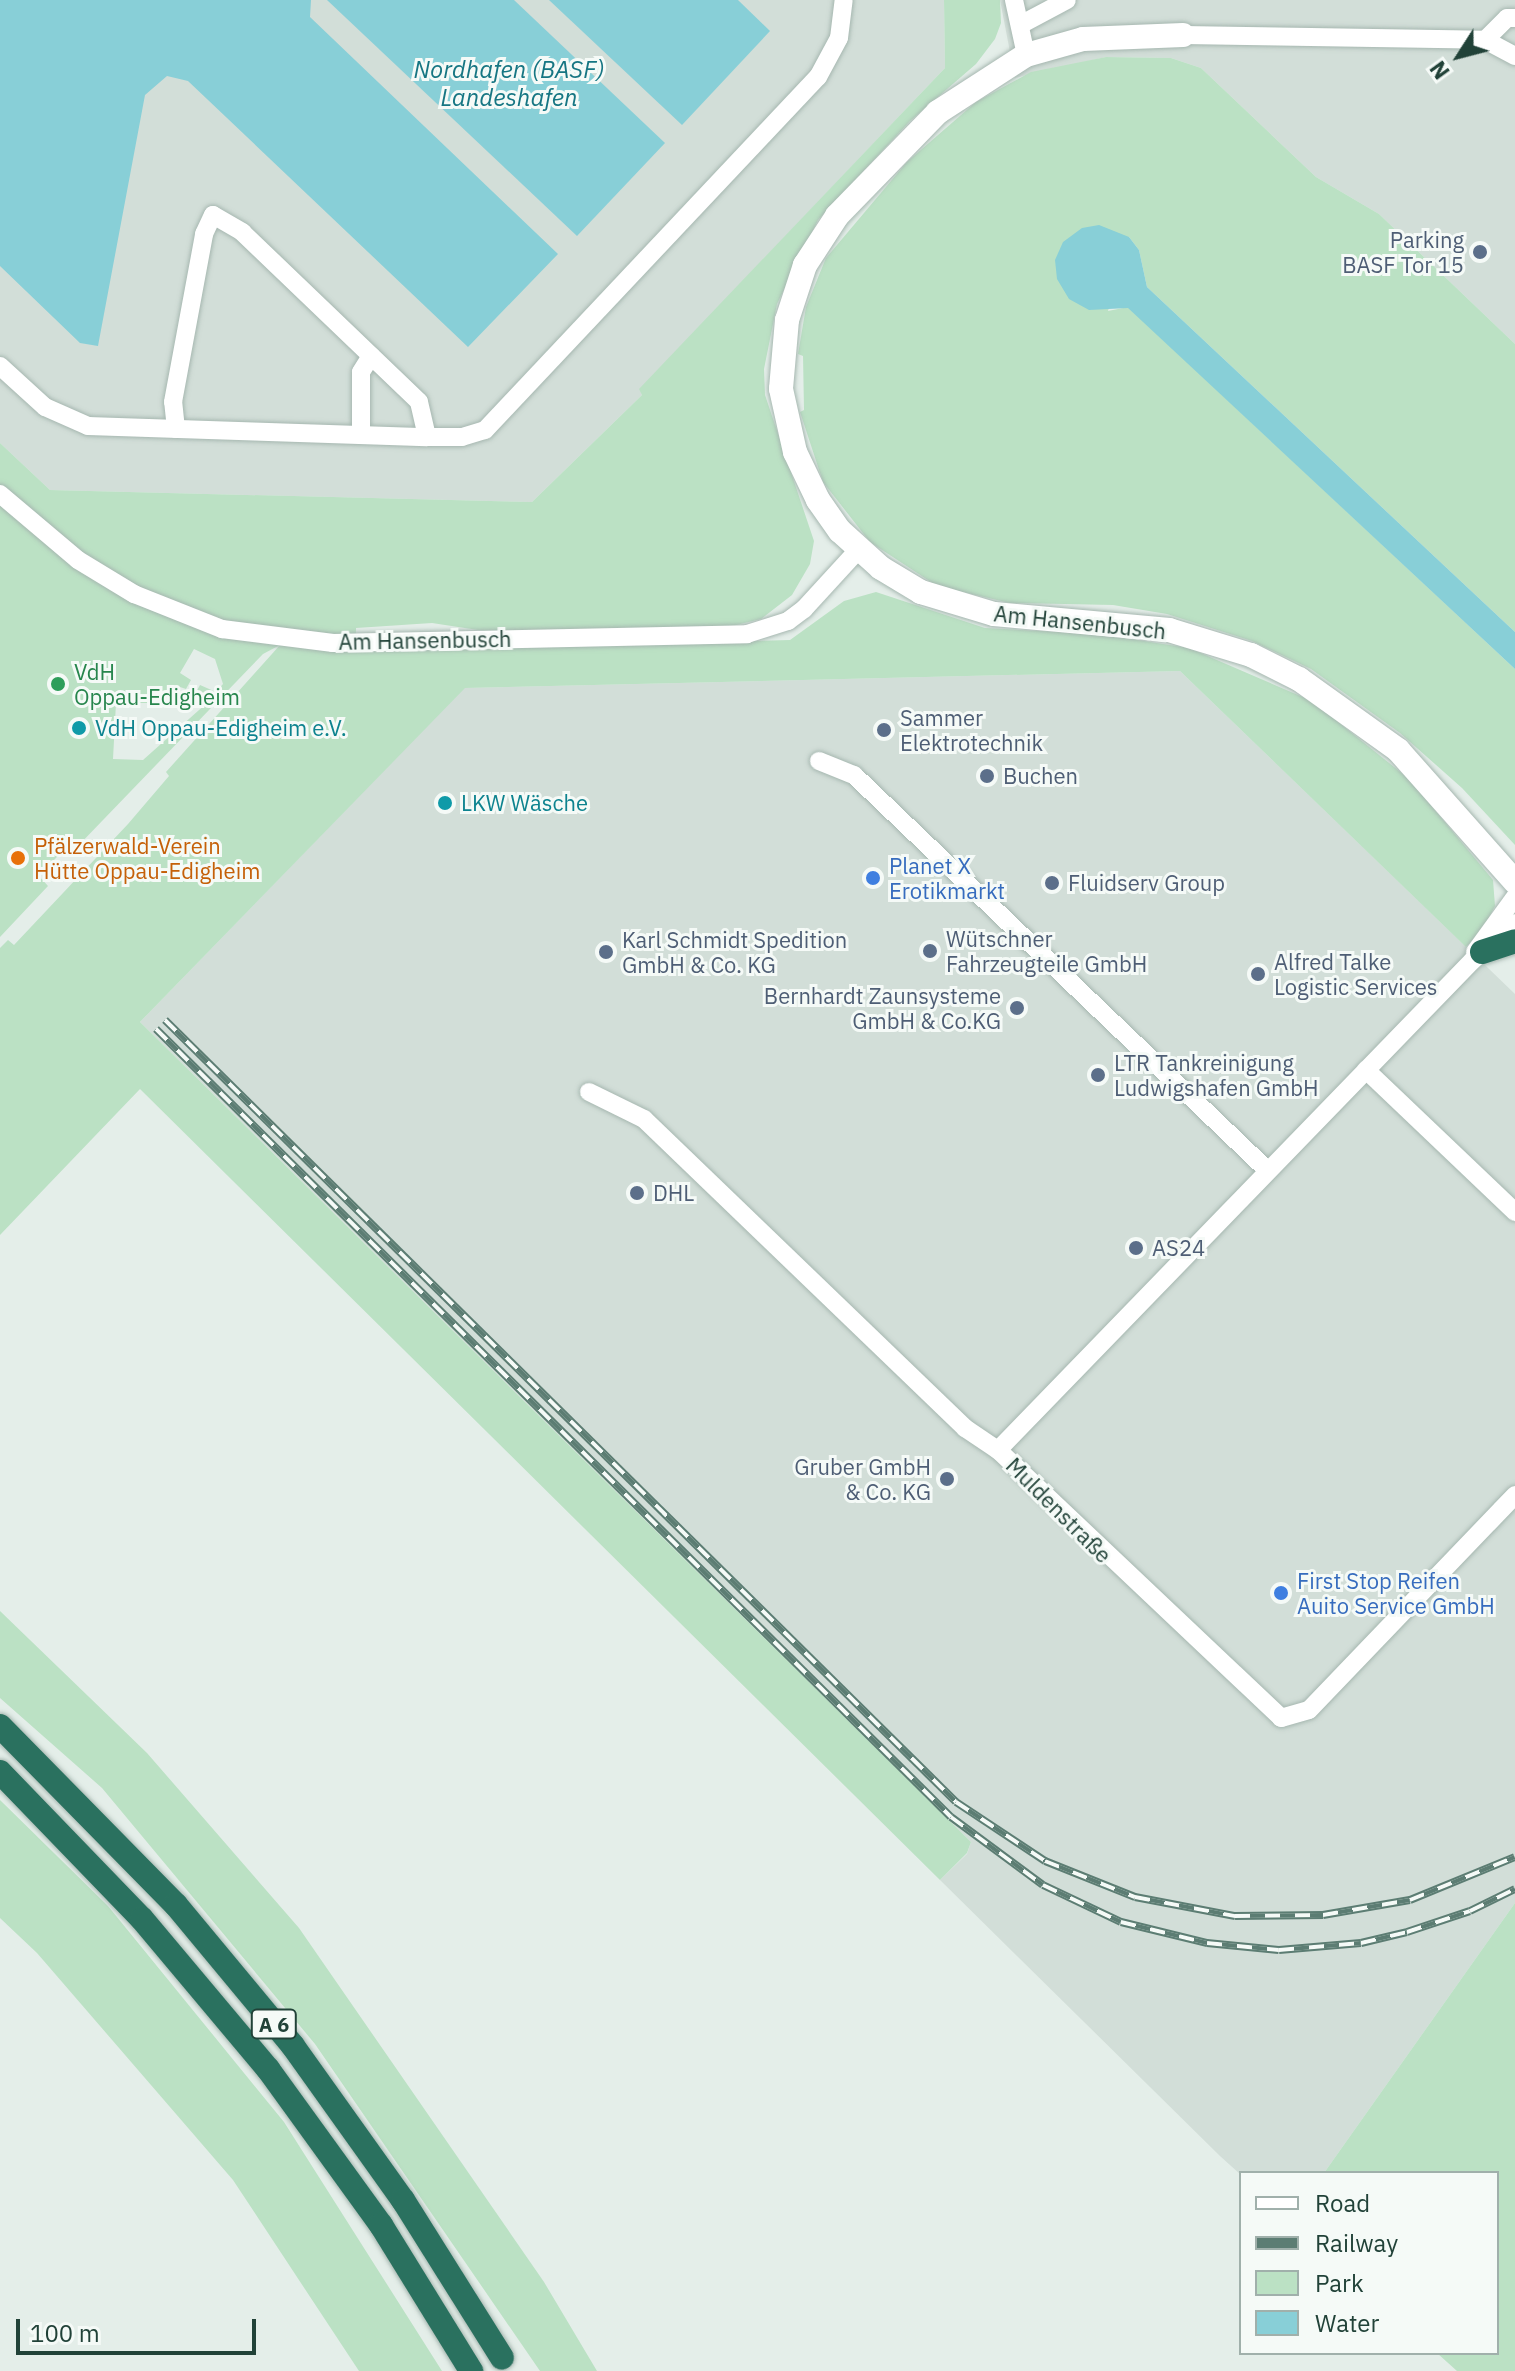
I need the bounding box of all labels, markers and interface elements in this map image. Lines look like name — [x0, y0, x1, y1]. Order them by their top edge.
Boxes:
north arrow — [1419, 16, 1499, 96]
text: N — [1423, 55, 1456, 85]
water label: Nordhafen (BASF) Landeshafen — [414, 56, 604, 112]
place label: Parking BASF Tor 15 — [1342, 226, 1464, 278]
marker: Parking BASF Tor 15 — [1471, 243, 1489, 261]
street label: Am Hansenbusch — [993, 600, 1167, 644]
street label: Am Hansenbusch — [338, 625, 512, 655]
place label: VdH Oppau-Edigheim — [74, 658, 240, 710]
marker: VdH Oppau-Edigheim — [49, 675, 67, 693]
place label: Sammer Elektrotechnik — [900, 704, 1043, 756]
place label: VdH Oppau-Edigheim e.V. — [95, 715, 347, 741]
marker: VdH Oppau-Edigheim e.V. — [70, 719, 88, 737]
marker: Sammer Elektrotechnik — [875, 721, 893, 739]
place label: Buchen — [1003, 763, 1078, 789]
marker: Buchen — [978, 767, 996, 785]
place label: LKW Wäsche — [461, 790, 588, 816]
marker: LKW Wäsche — [436, 794, 454, 812]
place label: Pfälzerwald-Verein Hütte Oppau-Edigheim — [34, 832, 260, 884]
marker: Pfälzerwald-Verein Hütte Oppau-Edigheim — [9, 849, 27, 867]
place label: Planet X Erotikmarkt — [889, 852, 1005, 904]
marker: Planet X Erotikmarkt — [864, 869, 882, 887]
place label: Fluidserv Group — [1068, 870, 1225, 896]
marker: Fluidserv Group — [1043, 874, 1061, 892]
place label: Wütschner Fahrzeugteile GmbH — [946, 925, 1147, 976]
place label: Karl Schmidt Spedition GmbH & Co. KG — [622, 926, 847, 978]
marker: Wütschner Fahrzeugteile GmbH — [921, 942, 939, 960]
marker: Karl Schmidt Spedition GmbH & Co. KG — [597, 943, 615, 961]
place label: Alfred Talke Logistic Services — [1274, 948, 1437, 1000]
marker: Alfred Talke Logistic Services — [1249, 965, 1267, 983]
place label: Bernhardt Zaunsysteme GmbH & Co.KG — [764, 982, 1001, 1034]
marker: Bernhardt Zaunsysteme GmbH & Co.KG — [1008, 999, 1026, 1017]
place label: LTR Tankreinigung Ludwigshafen GmbH — [1114, 1049, 1319, 1100]
marker: LTR Tankreinigung Ludwigshafen GmbH — [1089, 1066, 1107, 1084]
place label: DHL — [653, 1180, 694, 1206]
marker: DHL — [628, 1184, 646, 1202]
place label: AS24 — [1152, 1235, 1205, 1261]
marker: AS24 — [1127, 1239, 1145, 1257]
street label: Muldenstraße — [1001, 1452, 1117, 1568]
place label: Gruber GmbH & Co. KG — [794, 1453, 931, 1504]
marker: Gruber GmbH & Co. KG — [938, 1470, 956, 1488]
place label: First Stop Reifen Auito Service GmbH — [1297, 1567, 1495, 1618]
marker: First Stop Reifen Auito Service GmbH — [1272, 1584, 1290, 1602]
road number: A 6 — [250, 2008, 298, 2040]
legend — [1239, 2171, 1499, 2355]
text: Road — [1315, 2187, 1370, 2219]
text: Railway — [1315, 2227, 1398, 2259]
text: Park — [1315, 2267, 1364, 2299]
scale bar — [20, 2303, 260, 2353]
text: Water — [1315, 2307, 1379, 2339]
text: 100 m — [30, 2317, 100, 2349]

